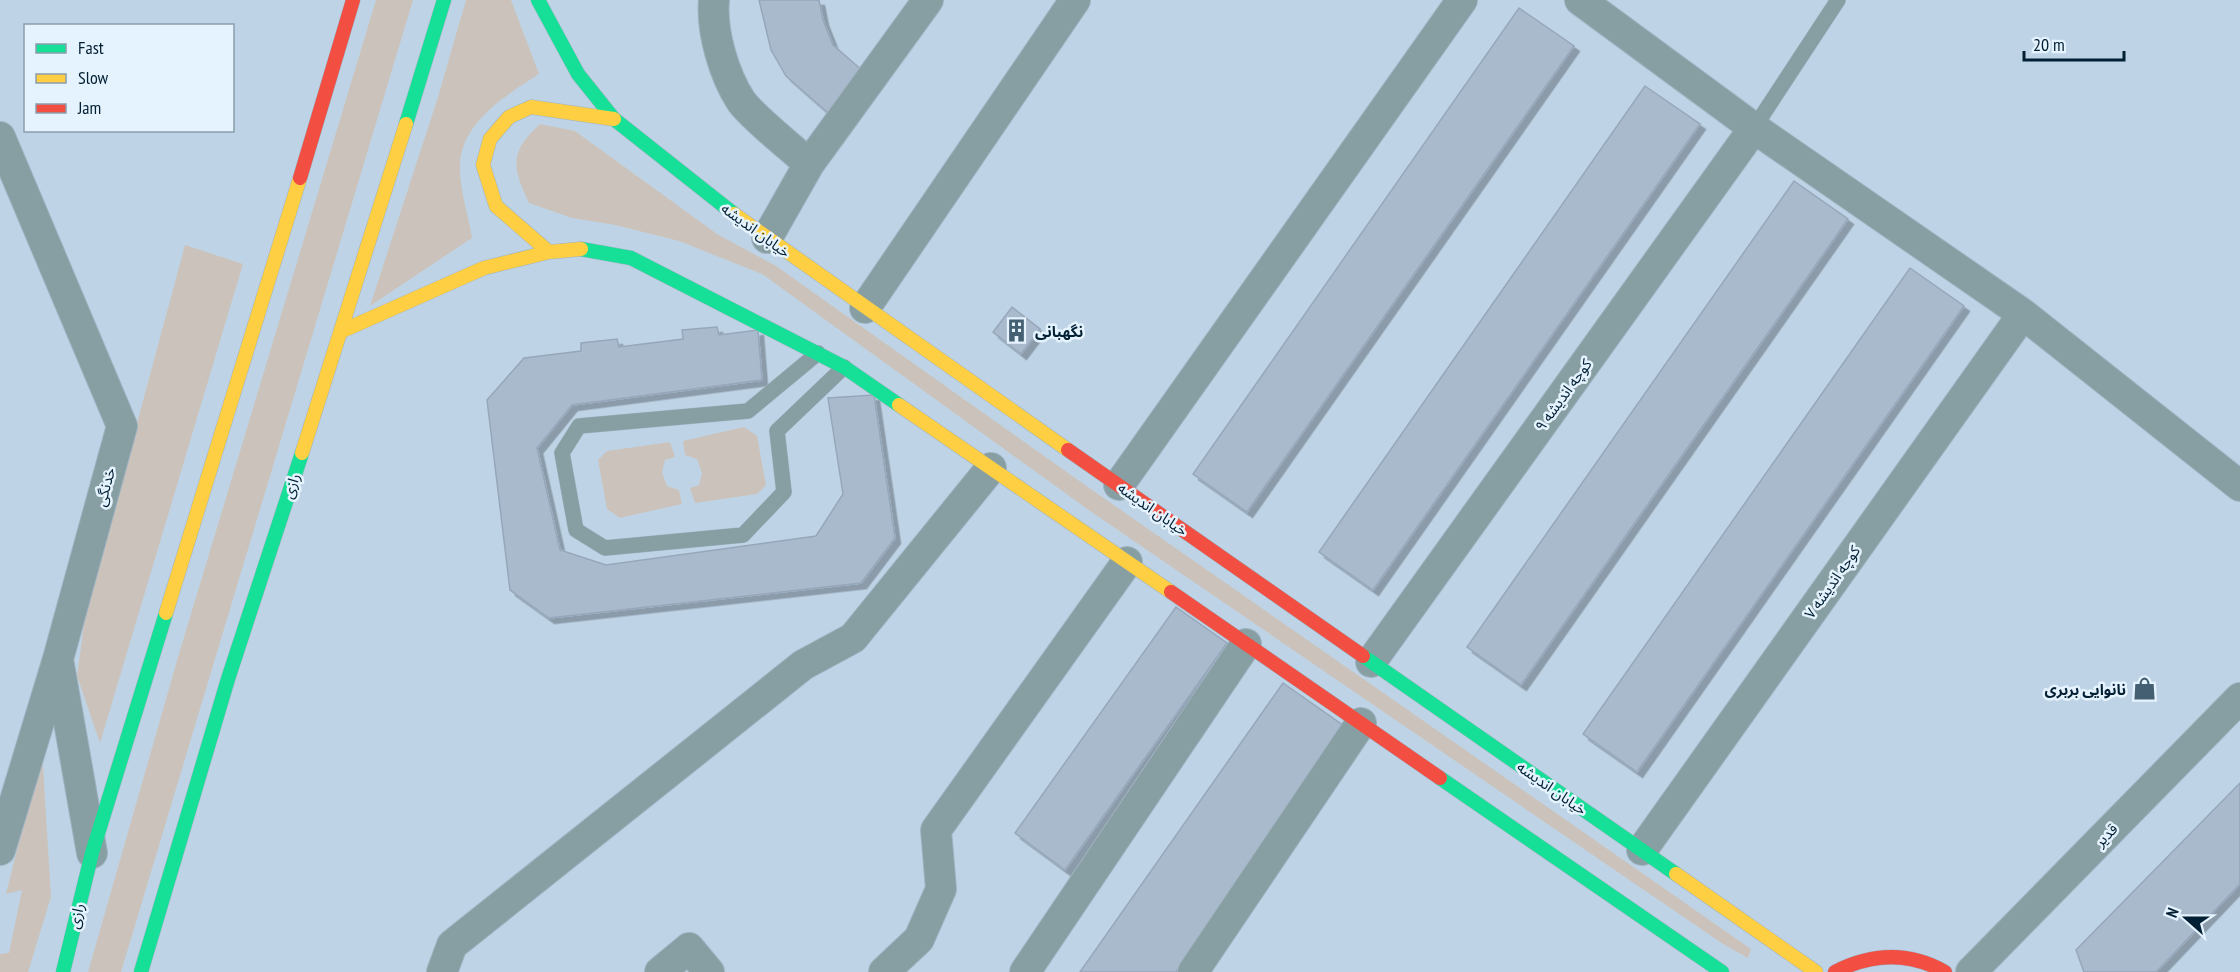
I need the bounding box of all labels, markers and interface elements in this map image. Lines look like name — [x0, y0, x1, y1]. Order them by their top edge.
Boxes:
legend — [24, 24, 234, 132]
scale bar — [2024, 24, 2124, 62]
text: 20 m — [2033, 33, 2065, 56]
text: Fast — [78, 36, 104, 59]
text: Slow — [78, 66, 109, 89]
text: Jam — [77, 96, 101, 119]
street label: خیابان اندیشه — [718, 199, 794, 262]
building icon: نگهبانی — [1004, 318, 1030, 344]
place label: نگهبانی — [1035, 322, 1083, 341]
street label: کوچه اندیشه ۹ — [1530, 355, 1597, 435]
street label: خدنگی — [91, 465, 119, 509]
street label: رازی — [278, 471, 304, 501]
street label: خیابان اندیشه — [1114, 478, 1192, 540]
street label: کوچه اندیشه ۷ — [1800, 541, 1865, 623]
shop icon: نانوایی بربری — [2131, 676, 2157, 702]
place label: نانوایی بربری — [2044, 680, 2126, 699]
street label: خیابان اندیشه — [1513, 757, 1591, 819]
street label: قدیر — [2090, 819, 2122, 851]
north arrow — [2156, 888, 2216, 948]
street label: رازی — [64, 901, 88, 931]
text: N — [2161, 905, 2183, 920]

